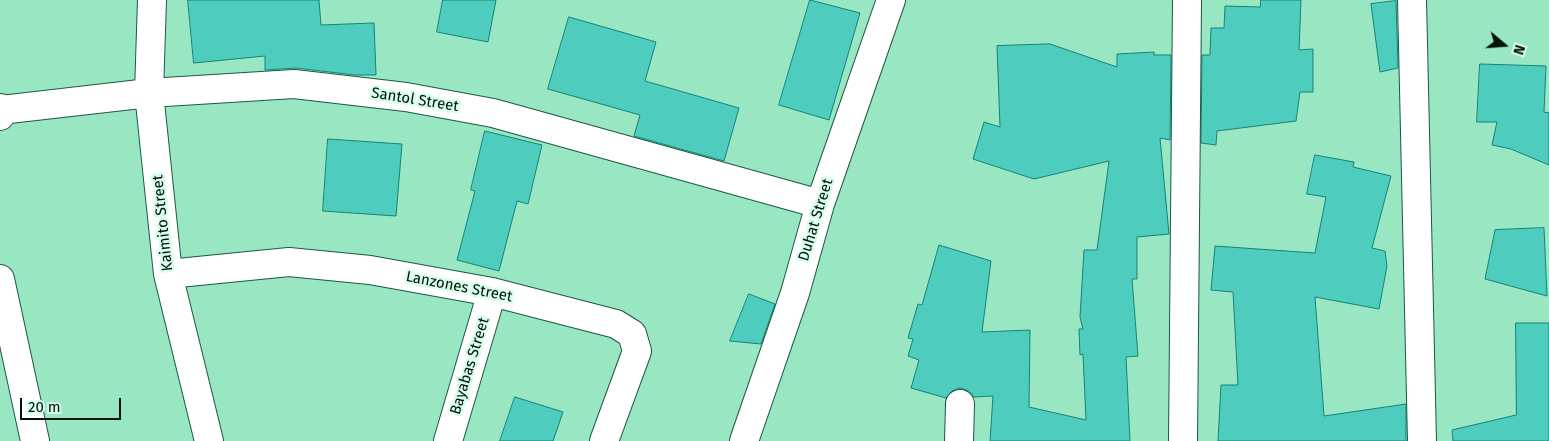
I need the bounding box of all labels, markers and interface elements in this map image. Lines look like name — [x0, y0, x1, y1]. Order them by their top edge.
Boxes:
north arrow — [1479, 20, 1529, 70]
text: N — [1509, 43, 1528, 57]
street label: Santol Street — [370, 84, 460, 116]
street label: Kaimito Street — [149, 174, 177, 272]
street label: Duhat Street — [795, 177, 837, 263]
street label: Lanzones Street — [404, 268, 514, 306]
street label: Bayabas Street — [447, 315, 493, 417]
scale bar — [22, 388, 124, 420]
text: 20 m — [28, 398, 61, 416]

